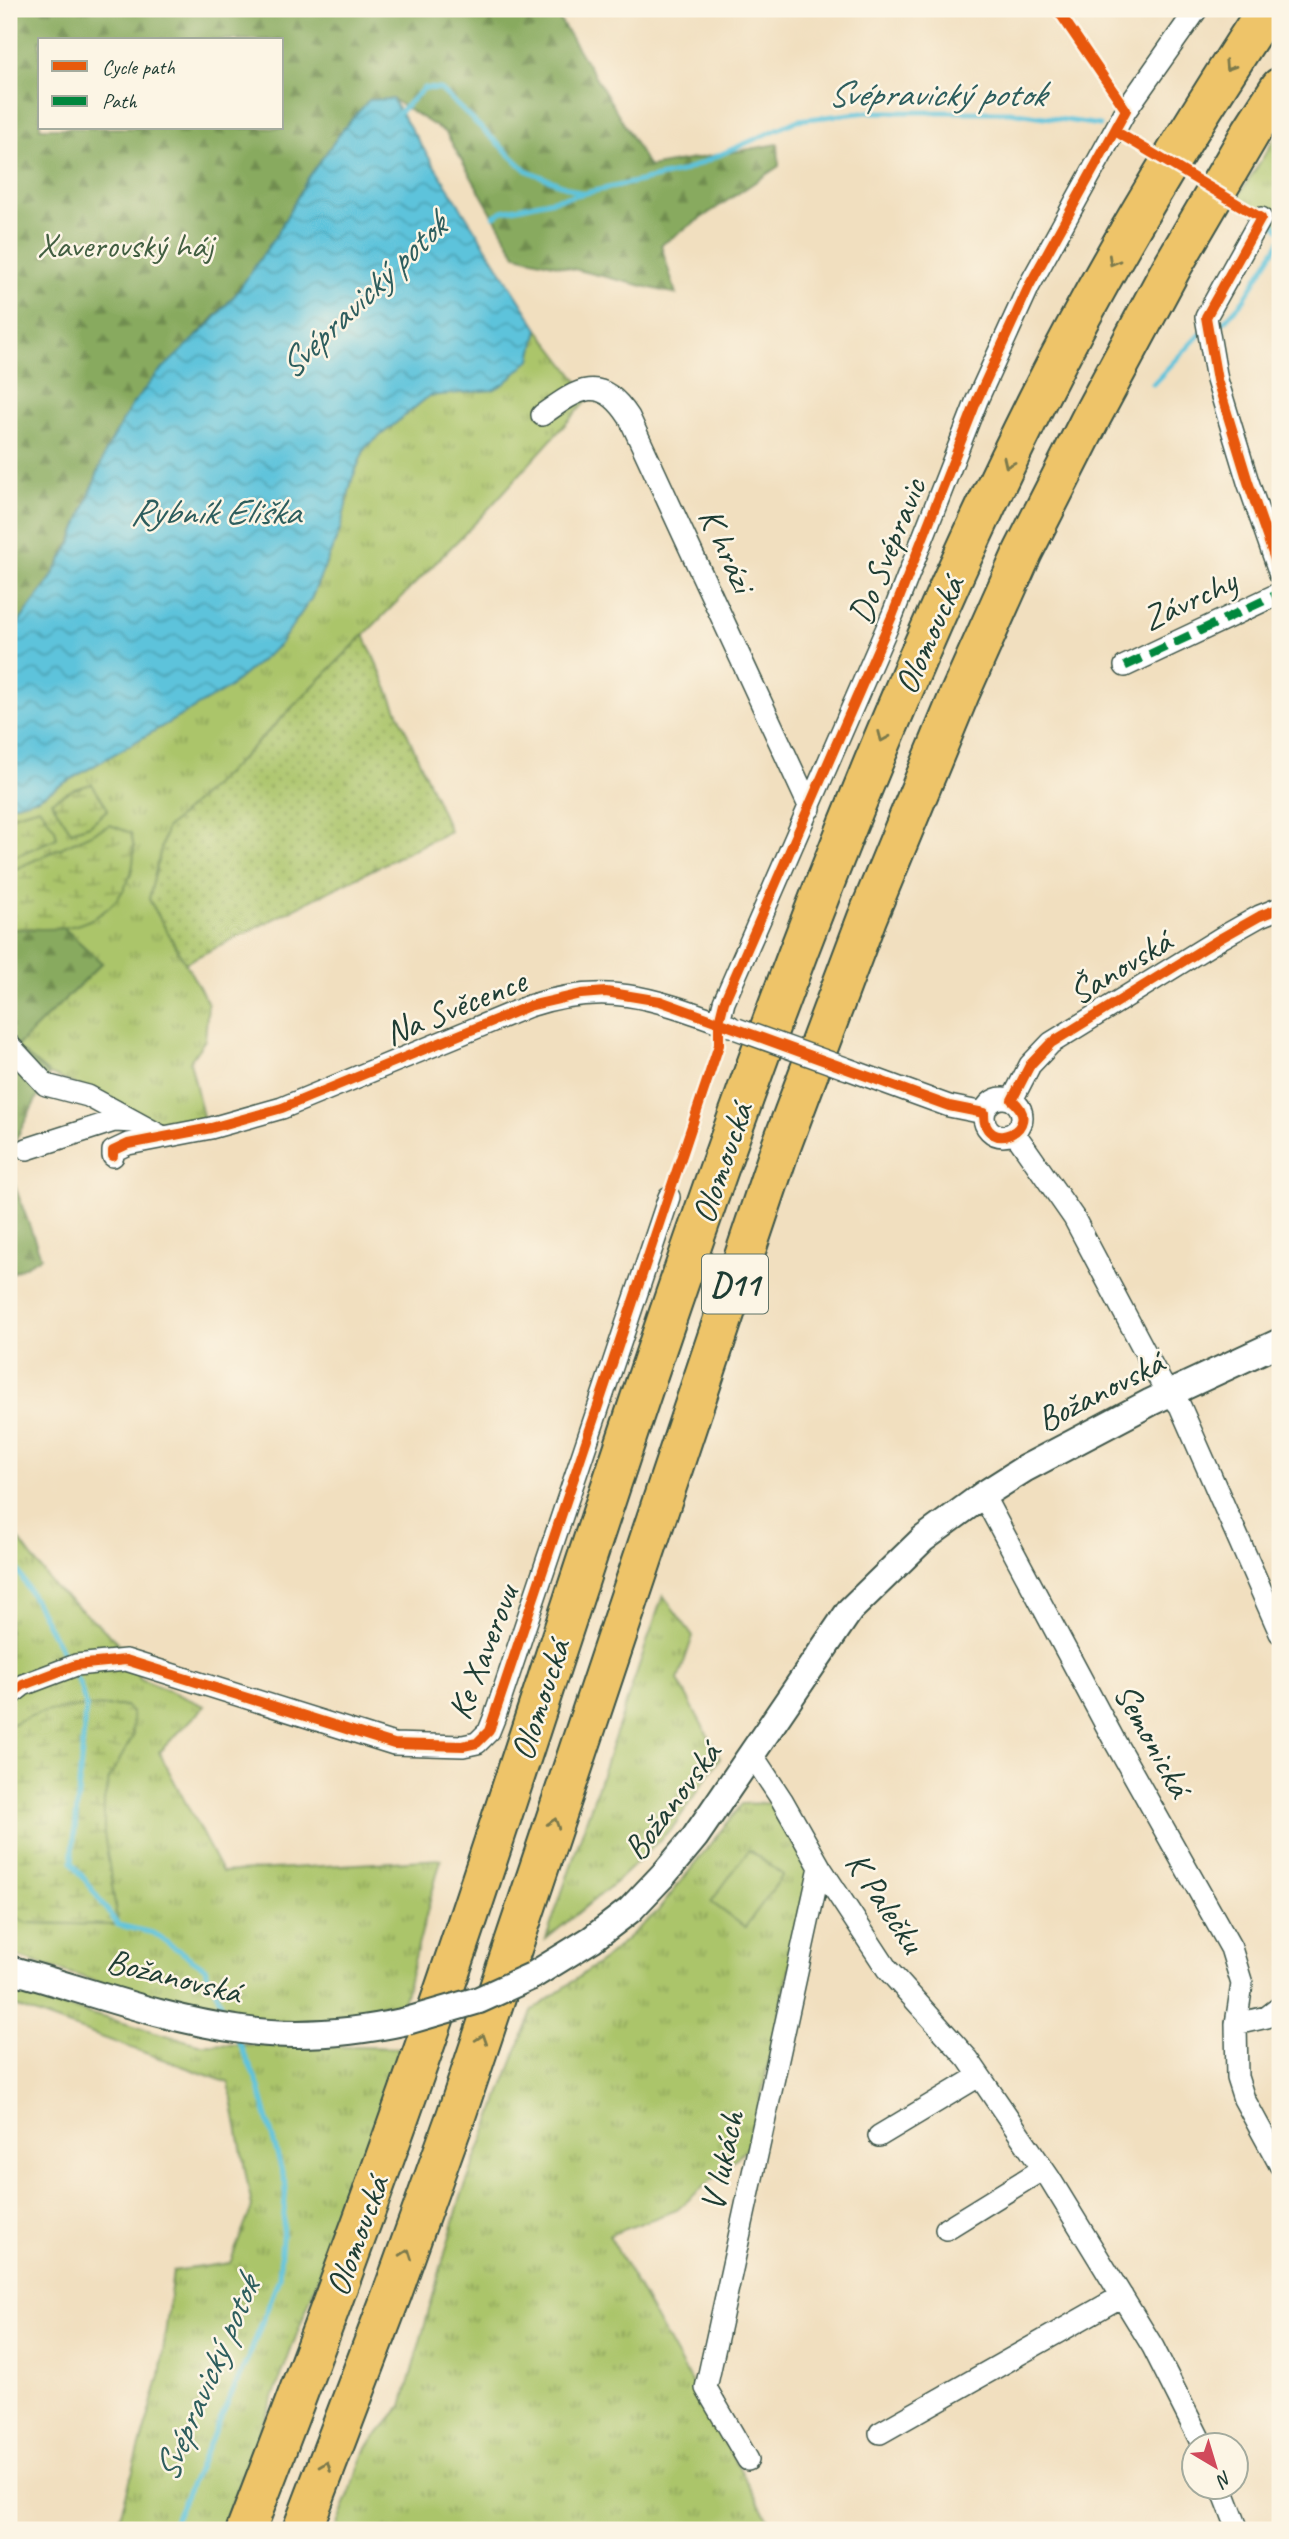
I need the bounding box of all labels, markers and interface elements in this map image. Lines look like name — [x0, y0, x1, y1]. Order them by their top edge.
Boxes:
legend — [38, 38, 284, 130]
text: Cycle path — [102, 54, 175, 80]
one-way arrow — [1225, 58, 1238, 71]
water label: Svépravický potok — [827, 70, 1052, 117]
text: Path — [102, 88, 138, 114]
water label: Svépravický potok — [268, 198, 462, 388]
park label: Xaverovský háj — [37, 223, 217, 268]
one-way arrow — [1108, 254, 1121, 267]
one-way arrow — [1002, 456, 1016, 468]
street label: Do Svépravic — [837, 470, 937, 630]
water label: Rybník Eliška — [130, 488, 304, 535]
street label: K hrázi — [688, 501, 768, 603]
street label: Závrchy — [1135, 558, 1245, 641]
street label: Olomoucká — [883, 566, 976, 701]
one-way arrow — [877, 730, 891, 742]
street label: Šanovská — [1060, 917, 1183, 1015]
street label: Na Svěcence — [378, 957, 535, 1056]
street label: Olomoucká — [681, 1093, 765, 1229]
road number: D11 — [702, 1254, 768, 1314]
street label: Božanovská — [1029, 1338, 1174, 1442]
street label: Ke Xaverovu — [437, 1576, 530, 1726]
street label: Olomoucká — [499, 1630, 582, 1766]
street label: Semonická — [1103, 1675, 1204, 1808]
street label: Božanovská — [613, 1730, 733, 1869]
one-way arrow — [546, 1818, 560, 1830]
street label: K Palečku — [835, 1843, 936, 1963]
street label: Božanovská — [102, 1938, 249, 2015]
one-way arrow — [474, 2033, 488, 2046]
street label: V lukách — [690, 2105, 755, 2215]
street label: Olomoucká — [315, 2166, 401, 2302]
one-way arrow — [398, 2248, 412, 2260]
water label: Svépravický potok — [142, 2263, 273, 2488]
north arrow — [1180, 2430, 1250, 2500]
one-way arrow — [318, 2461, 332, 2473]
text: N — [1210, 2466, 1237, 2494]

